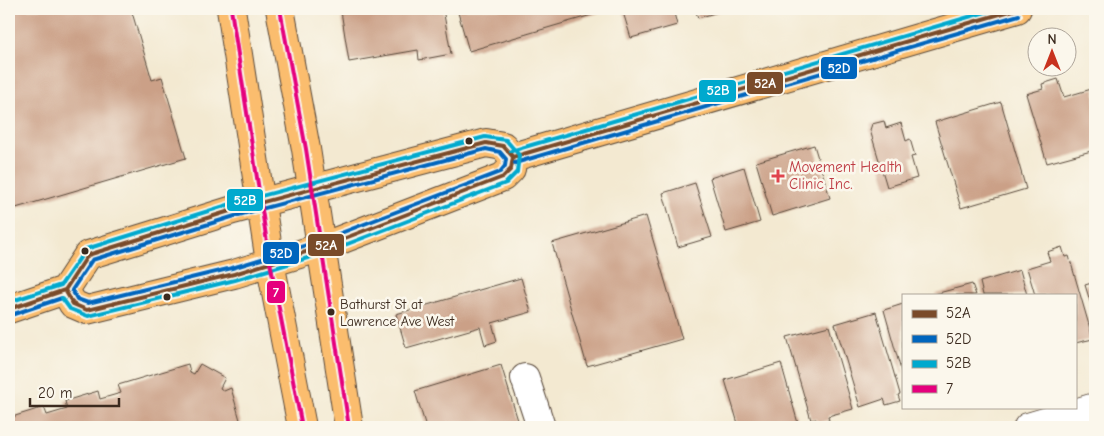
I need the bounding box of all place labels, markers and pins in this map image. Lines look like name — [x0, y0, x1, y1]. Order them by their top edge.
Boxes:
unlabelled marker — [464, 136, 474, 146]
place label: Movement Health Clinic Inc. — [789, 158, 902, 193]
marker: Movement Health Clinic Inc. — [771, 169, 785, 183]
unlabelled marker — [80, 246, 90, 256]
unlabelled marker — [162, 292, 172, 302]
place label: Bathurst St at Lawrence Ave West — [340, 296, 455, 330]
marker: Bathurst St at Lawrence Ave West — [326, 307, 336, 317]

